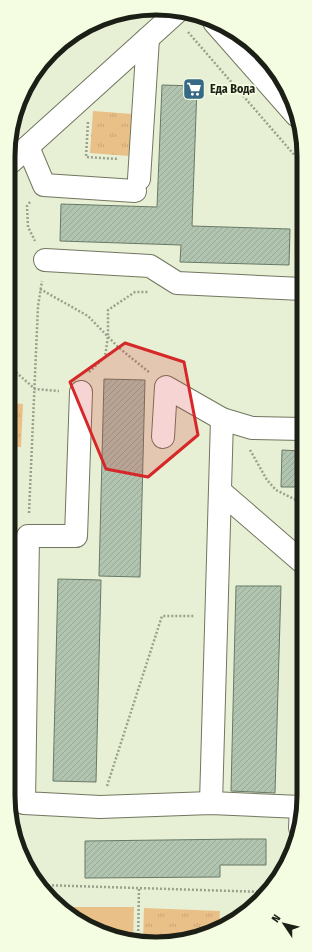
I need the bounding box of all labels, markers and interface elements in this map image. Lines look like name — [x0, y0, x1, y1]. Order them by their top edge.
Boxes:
supermarket icon: Еда Вода — [181, 76, 207, 102]
place label: Еда Вода — [210, 82, 255, 96]
north arrow — [264, 904, 304, 944]
text: N — [269, 912, 283, 925]

